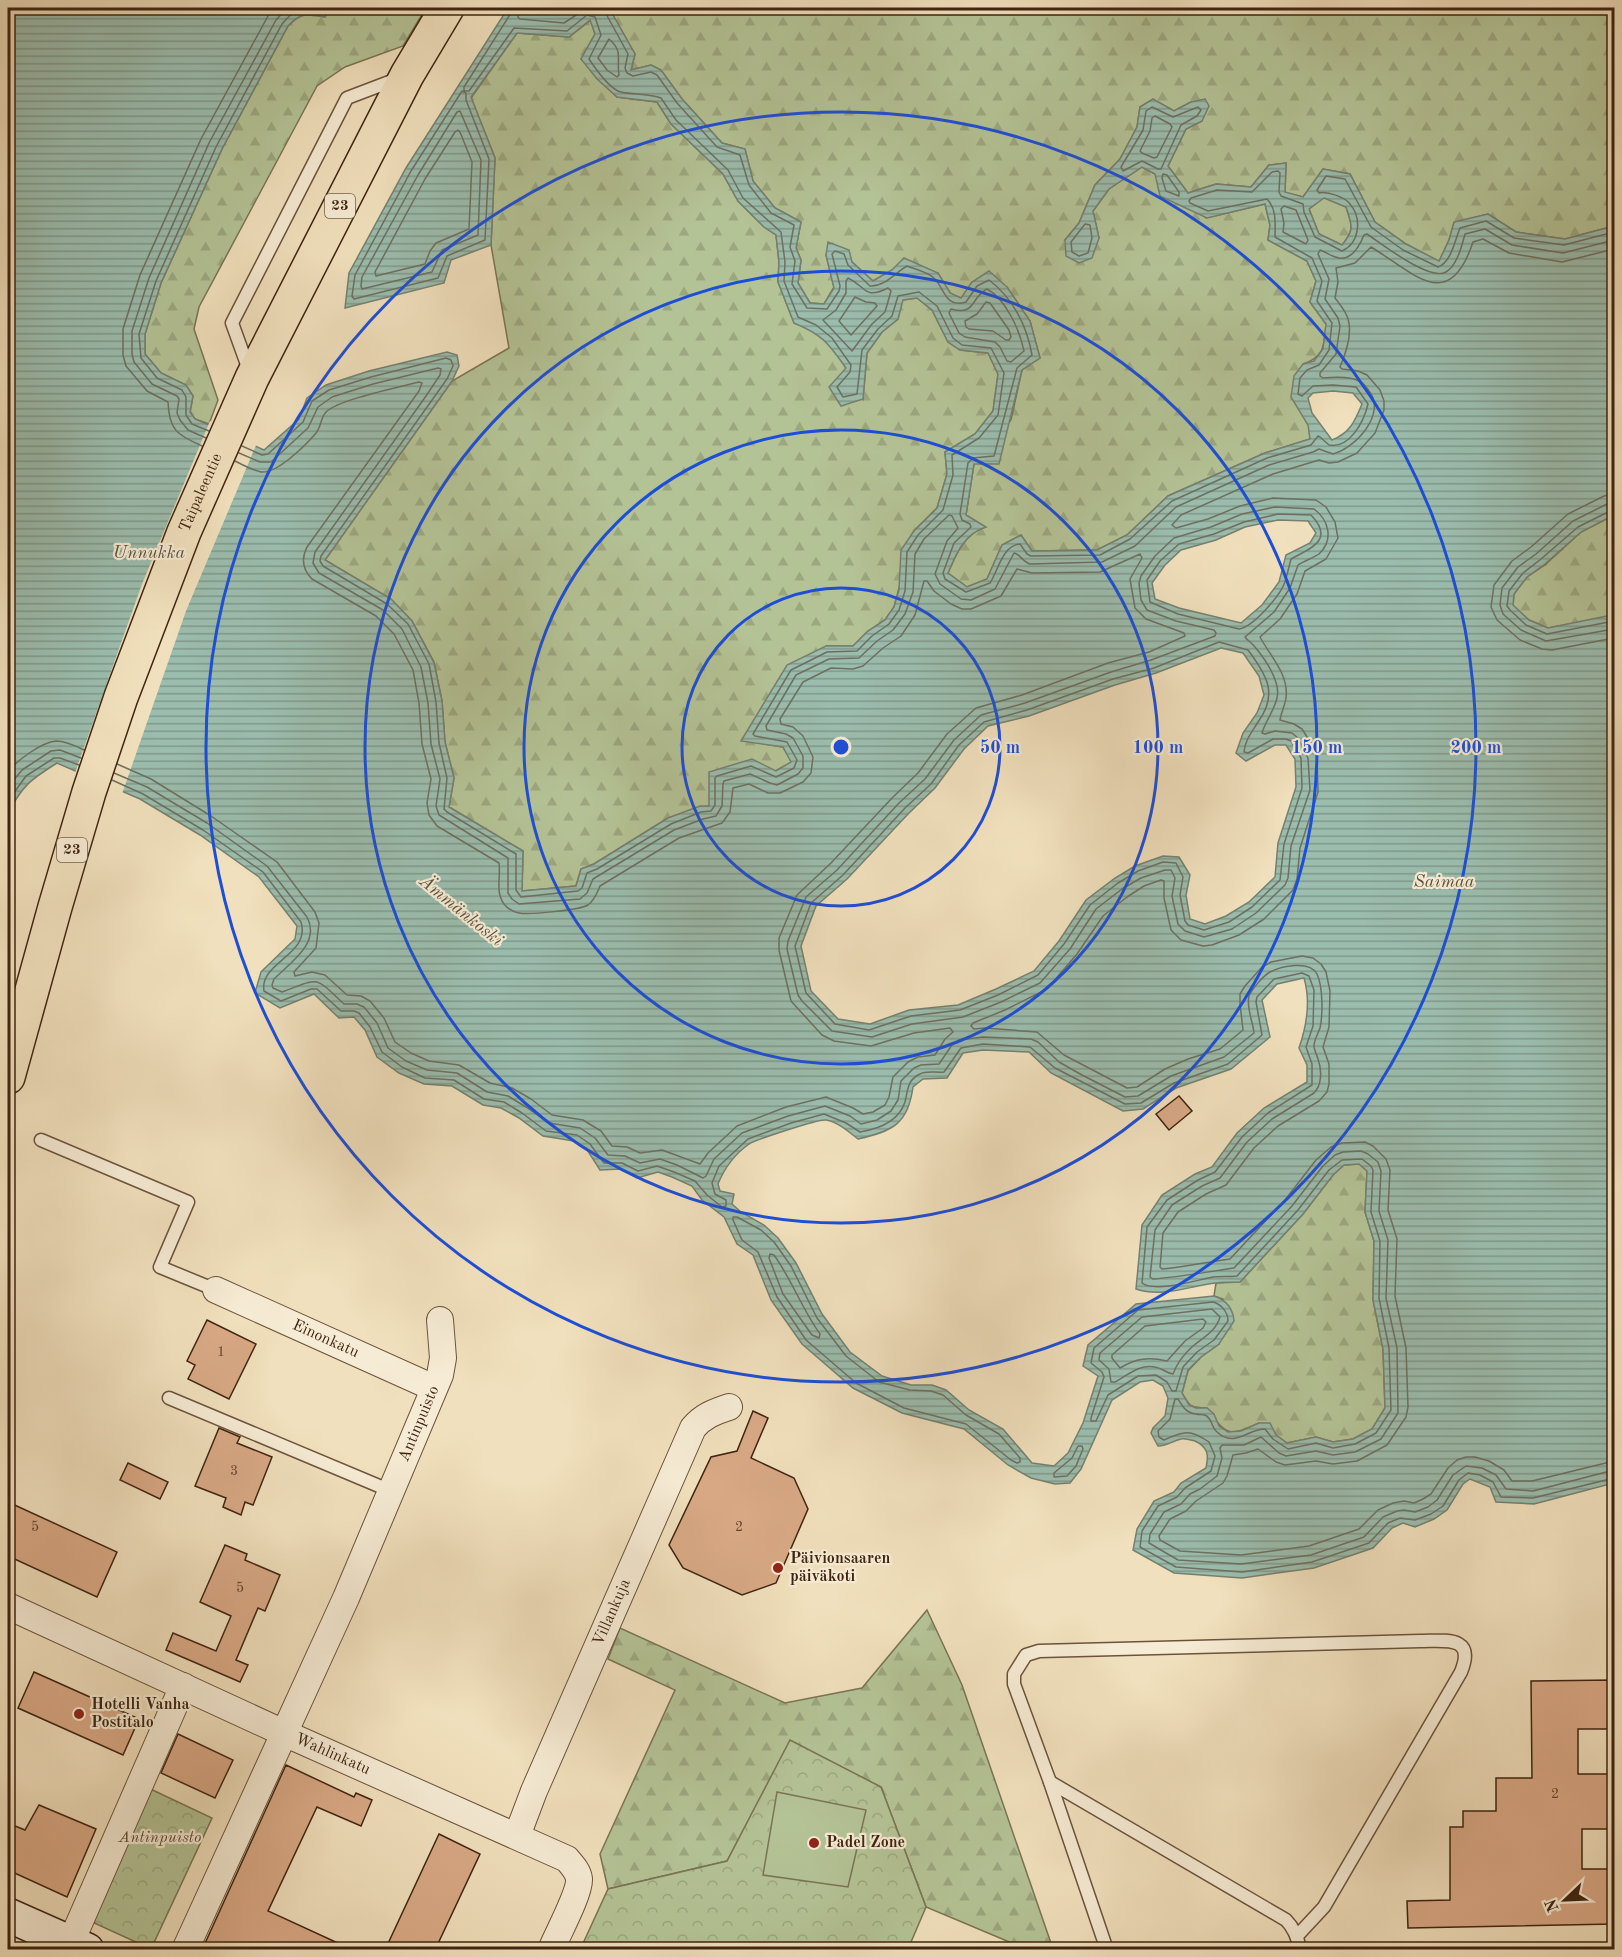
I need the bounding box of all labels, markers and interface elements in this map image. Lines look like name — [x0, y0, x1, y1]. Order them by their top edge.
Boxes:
road number: 23 — [325, 194, 355, 218]
street label: Taipaleentie — [177, 451, 226, 534]
water label: Unnukka — [113, 544, 185, 562]
centre of rings — [831, 737, 851, 757]
text: 50 m — [980, 739, 1020, 757]
text: 100 m — [1133, 739, 1183, 757]
text: 150 m — [1292, 739, 1342, 757]
text: 200 m — [1451, 739, 1501, 757]
road number: 23 — [57, 838, 87, 862]
water label: Ämmänkoski — [415, 870, 507, 950]
water label: Saimaa — [1414, 873, 1475, 891]
street label: Einonkatu — [290, 1317, 362, 1361]
house number: 1 — [217, 1345, 225, 1359]
street label: Antinpuisto — [396, 1383, 443, 1464]
house number: 3 — [230, 1464, 238, 1478]
house number: 5 — [31, 1520, 39, 1534]
house number: 2 — [735, 1520, 743, 1534]
place label: Päivionsaaren päiväkoti — [790, 1551, 890, 1585]
marker: Päivionsaaren päiväkoti — [771, 1561, 785, 1575]
street label: Villankuja — [591, 1577, 634, 1648]
house number: 5 — [236, 1581, 244, 1595]
place label: Hotelli Vanha Postitalo — [91, 1697, 190, 1731]
marker: Hotelli Vanha Postitalo — [72, 1707, 86, 1721]
street label: Wahlinkatu — [293, 1731, 373, 1778]
house number: 2 — [1551, 1787, 1559, 1801]
park label: Antinpuisto — [118, 1830, 201, 1846]
place label: Padel Zone — [826, 1835, 905, 1851]
marker: Padel Zone — [807, 1836, 821, 1850]
north arrow — [1535, 1870, 1595, 1930]
text: N — [1543, 1896, 1563, 1914]

